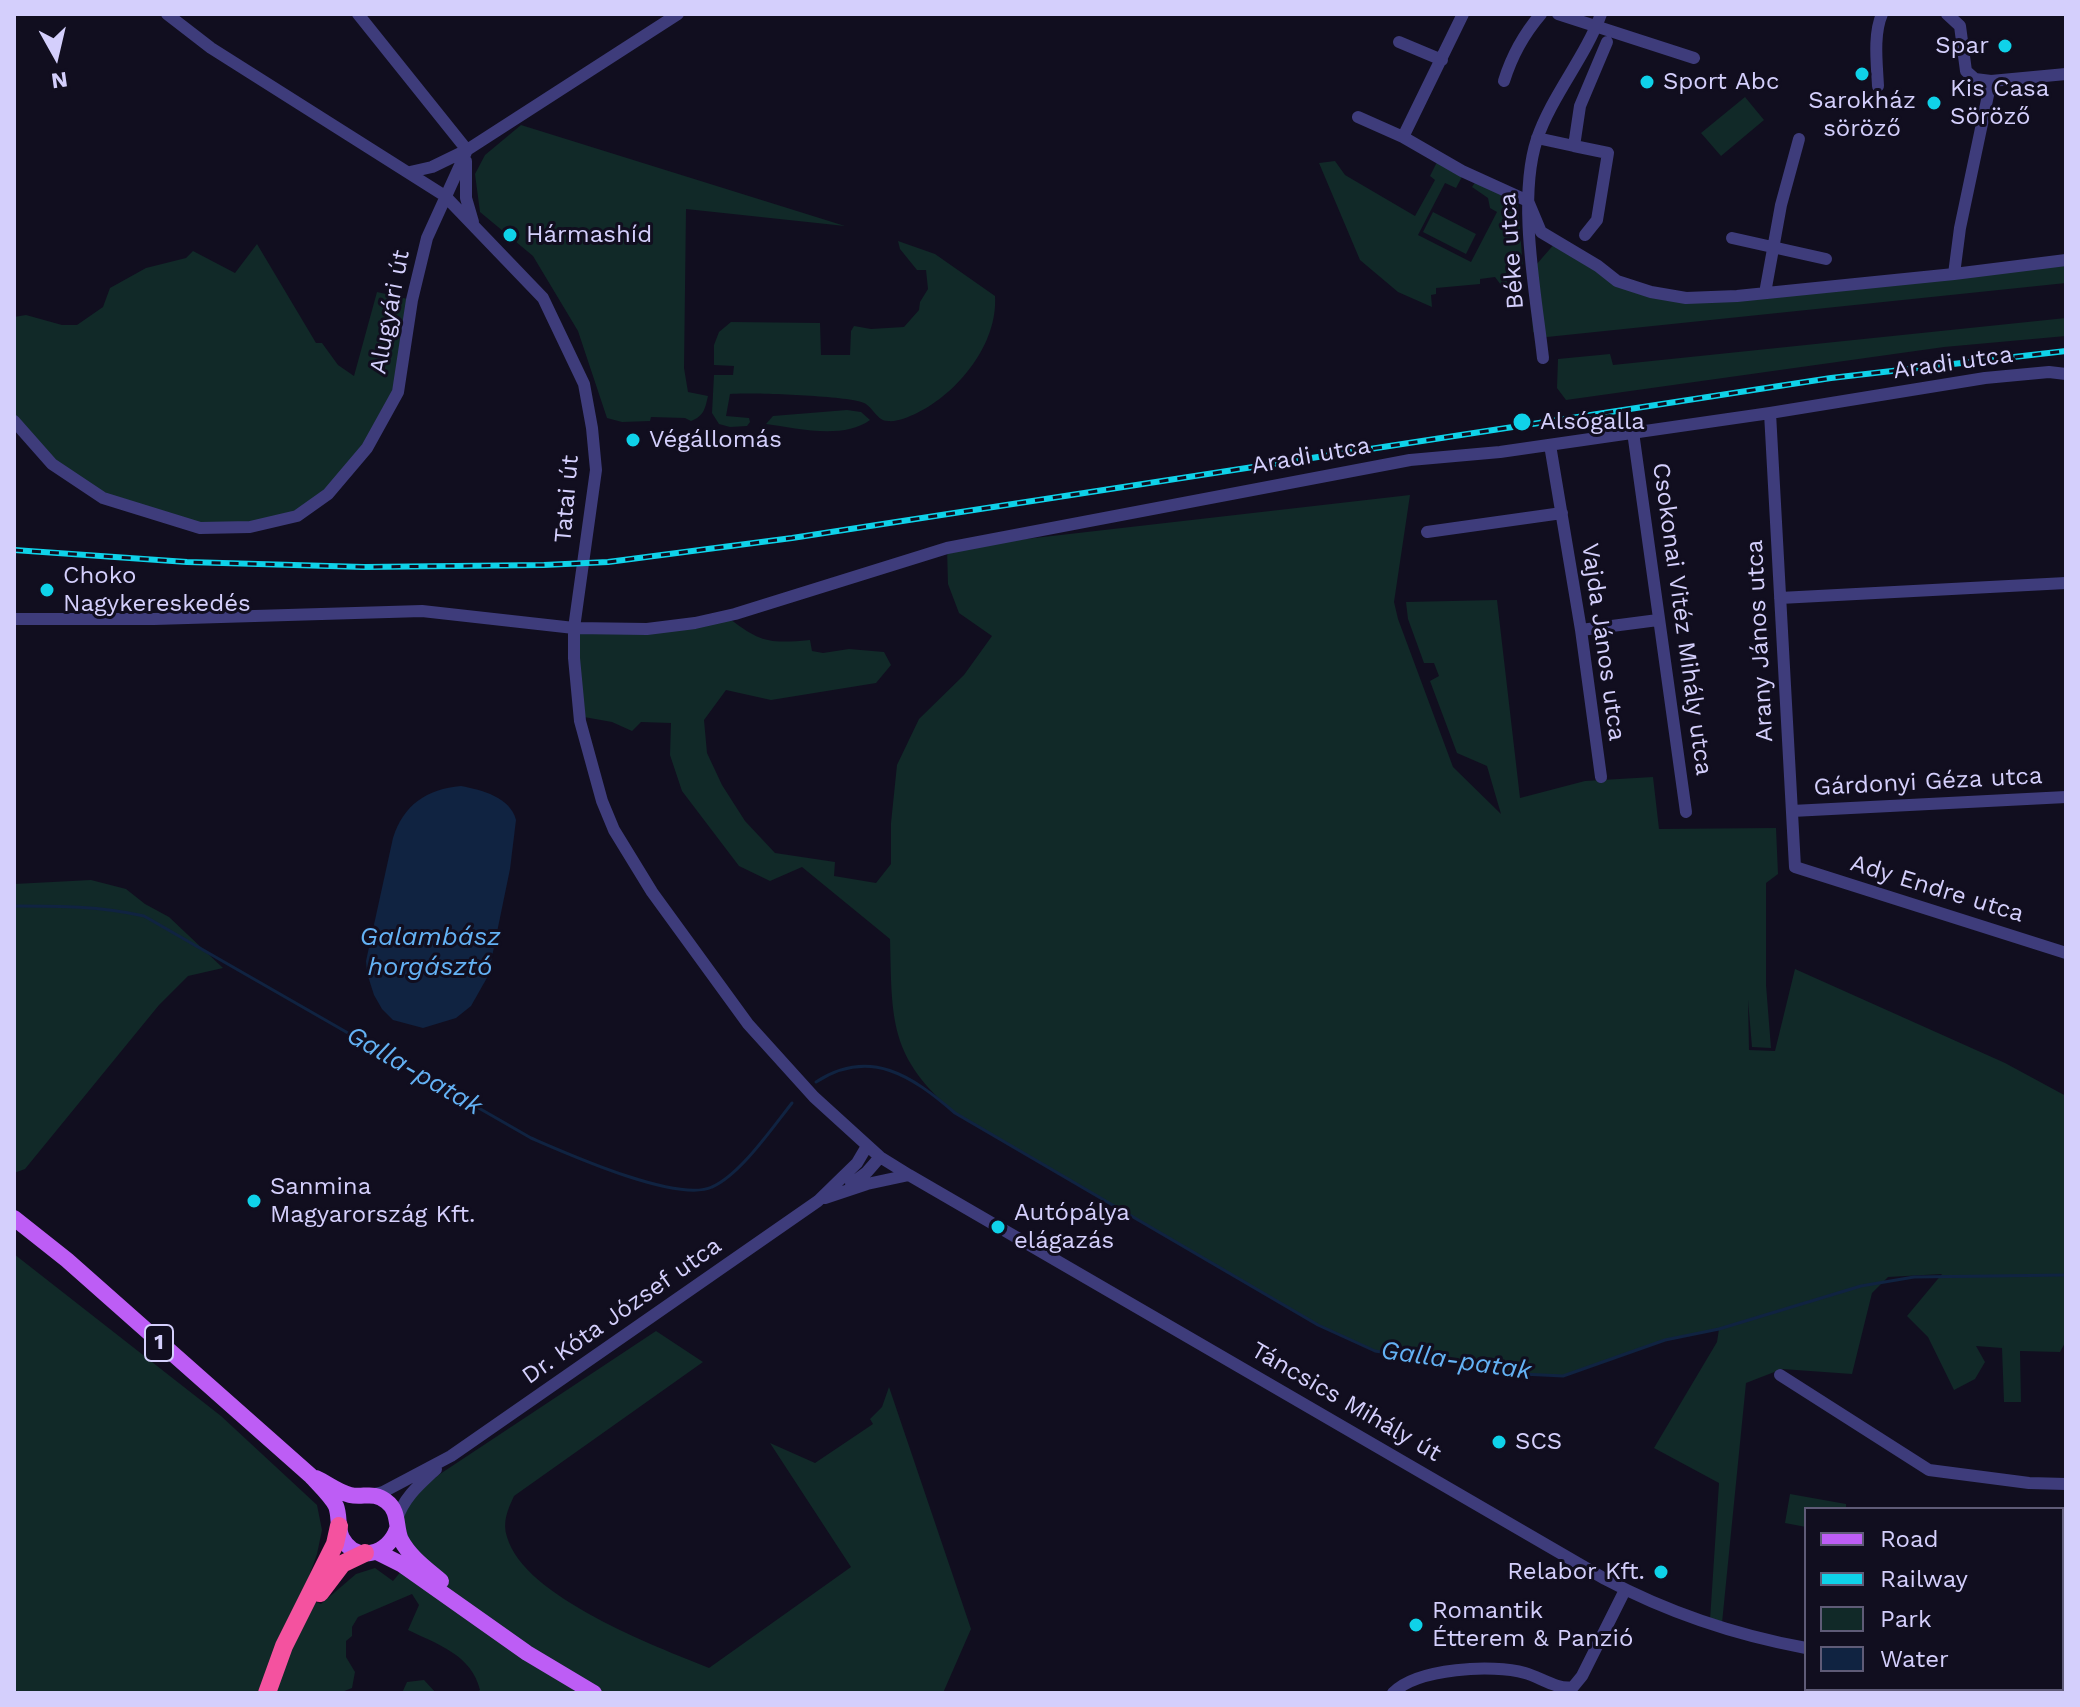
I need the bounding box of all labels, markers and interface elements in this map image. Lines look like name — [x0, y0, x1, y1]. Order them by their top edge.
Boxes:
north arrow — [16, 16, 96, 96]
place label: Spar — [1935, 32, 1989, 60]
marker: Spar — [1996, 37, 2014, 55]
marker: Sarokház söröző — [1853, 65, 1871, 83]
text: N — [50, 67, 69, 94]
place label: Sport Abc — [1663, 68, 1779, 96]
marker: Sport Abc — [1638, 73, 1656, 91]
place label: Kis Casa Söröző — [1950, 75, 2049, 131]
place label: Sarokház söröző — [1808, 87, 1916, 143]
marker: Kis Casa Söröző — [1925, 94, 1943, 112]
street label: Béke utca — [1494, 192, 1530, 310]
place label: Hármashíd — [526, 221, 652, 249]
marker: Hármashíd — [501, 226, 519, 244]
street label: Alugyári út — [364, 248, 416, 376]
street label: Aradi utca — [1891, 340, 2015, 386]
place label: Alsógalla — [1540, 408, 1645, 436]
marker: Alsógalla — [1511, 411, 1533, 433]
place label: Végállomás — [649, 426, 782, 454]
marker: Végállomás — [624, 431, 642, 449]
street label: Aradi utca — [1249, 431, 1373, 481]
street label: Tatai út — [549, 454, 585, 544]
street label: Csokonai Vitéz Mihály utca — [1646, 461, 1718, 777]
street label: Arany János utca — [1740, 539, 1780, 743]
street label: Vajda János utca — [1575, 541, 1631, 743]
place label: Choko Nagykereskedés — [63, 562, 251, 618]
marker: Choko Nagykereskedés — [38, 581, 56, 599]
street label: Gárdonyi Géza utca — [1813, 762, 2043, 802]
street label: Ady Endre utca — [1847, 849, 2027, 929]
water label: Galambász horgásztó — [360, 921, 500, 982]
water label: Galla-patak — [340, 1020, 488, 1122]
place label: Sanmina Magyarország Kft. — [270, 1173, 475, 1229]
marker: Sanmina Magyarország Kft. — [245, 1192, 263, 1210]
place label: Autópálya elágazás — [1014, 1199, 1130, 1255]
marker: Autópálya elágazás — [989, 1218, 1007, 1236]
street label: Dr. Kóta József utca — [517, 1231, 727, 1391]
road number: 1 — [145, 1325, 173, 1361]
water label: Galla-patak — [1379, 1335, 1533, 1387]
street label: Táncsics Mihály út — [1246, 1336, 1446, 1468]
place label: SCS — [1515, 1428, 1562, 1456]
marker: SCS — [1490, 1433, 1508, 1451]
legend — [1804, 1507, 2064, 1691]
text: Road — [1880, 1525, 1939, 1553]
place label: Relabor Kft. — [1507, 1558, 1645, 1586]
marker: Relabor Kft. — [1652, 1563, 1670, 1581]
text: Railway — [1880, 1565, 1968, 1593]
place label: Romantik Étterem & Panzió — [1432, 1597, 1633, 1653]
text: Park — [1880, 1605, 1932, 1633]
marker: Romantik Étterem & Panzió — [1407, 1616, 1425, 1634]
text: Water — [1880, 1645, 1949, 1673]

